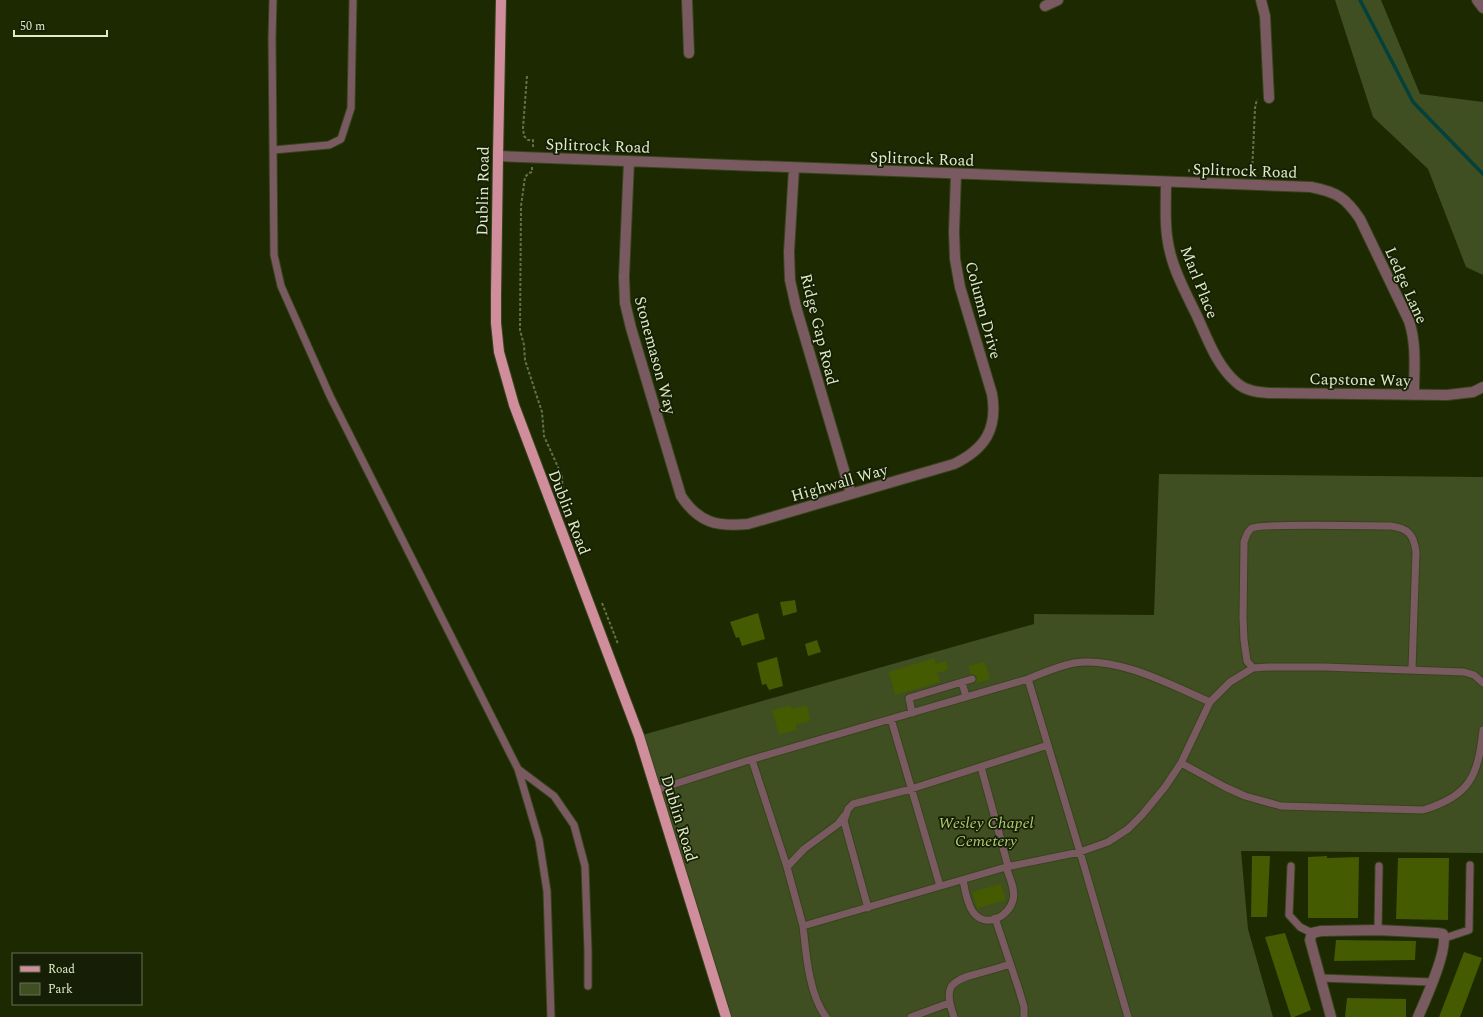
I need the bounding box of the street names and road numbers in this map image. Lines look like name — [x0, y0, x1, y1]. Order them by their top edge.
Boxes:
street label: Splitrock Road — [545, 132, 651, 160]
street label: Splitrock Road — [869, 145, 975, 173]
street label: Dublin Road — [470, 146, 496, 236]
street label: Splitrock Road — [1192, 157, 1298, 185]
street label: Marl Place — [1174, 242, 1225, 322]
street label: Ledge Lane — [1378, 243, 1434, 328]
street label: Column Drive — [958, 259, 1008, 362]
street label: Ridge Gap Road — [794, 271, 844, 388]
street label: Stonemason Way — [628, 294, 683, 418]
street label: Capstone Way — [1309, 367, 1412, 393]
street label: Highwall Way — [788, 457, 892, 508]
street label: Dublin Road — [542, 466, 596, 558]
street label: Dublin Road — [654, 772, 704, 865]

